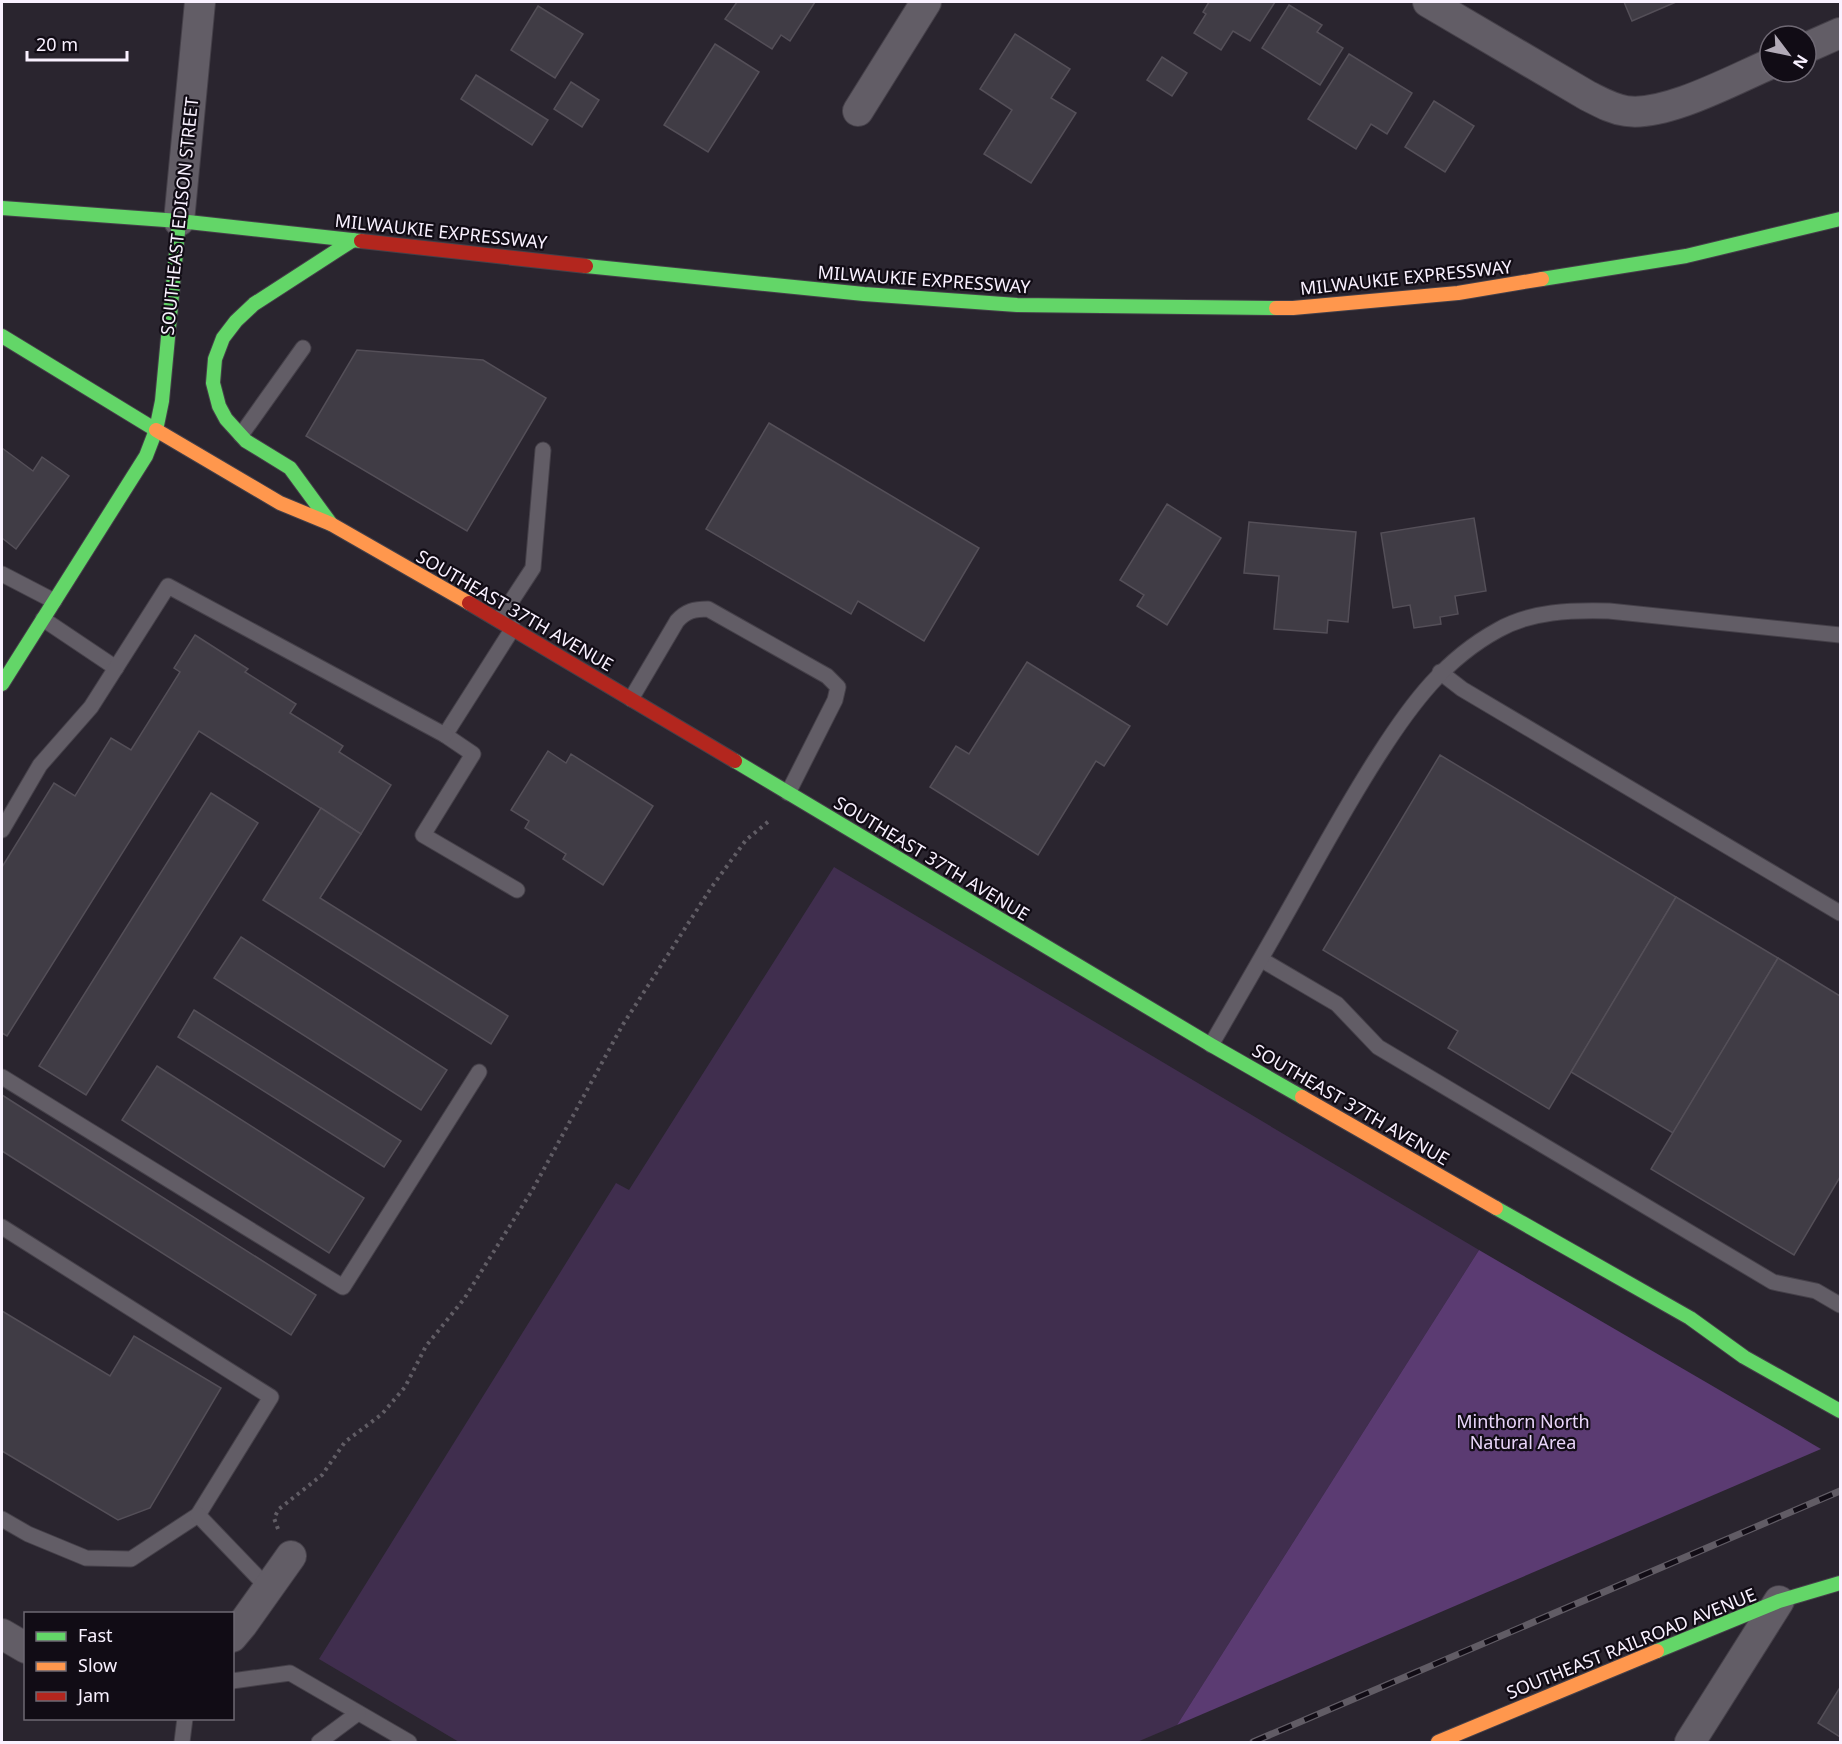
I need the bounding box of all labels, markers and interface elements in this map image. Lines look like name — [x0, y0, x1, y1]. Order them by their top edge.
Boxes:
scale bar — [27, 24, 128, 62]
north arrow — [1758, 24, 1818, 84]
text: 20 m — [36, 32, 78, 56]
text: N — [1788, 51, 1813, 73]
street label: SOUTHEAST EDISON STREET — [155, 96, 203, 336]
street label: MILWAUKIE EXPRESSWAY — [334, 208, 549, 254]
street label: MILWAUKIE EXPRESSWAY — [1299, 254, 1514, 300]
street label: MILWAUKIE EXPRESSWAY — [817, 260, 1032, 298]
street label: SOUTHEAST 37TH AVENUE — [412, 544, 618, 676]
street label: SOUTHEAST 37TH AVENUE — [830, 790, 1034, 926]
street label: SOUTHEAST 37TH AVENUE — [1248, 1038, 1454, 1170]
park label: Minthorn North Natural Area — [1456, 1409, 1590, 1454]
street label: SOUTHEAST RAILROAD AVENUE — [1503, 1582, 1759, 1704]
legend — [24, 1612, 234, 1720]
text: Fast — [78, 1623, 113, 1647]
text: Slow — [78, 1653, 117, 1677]
text: Jam — [76, 1683, 110, 1707]

